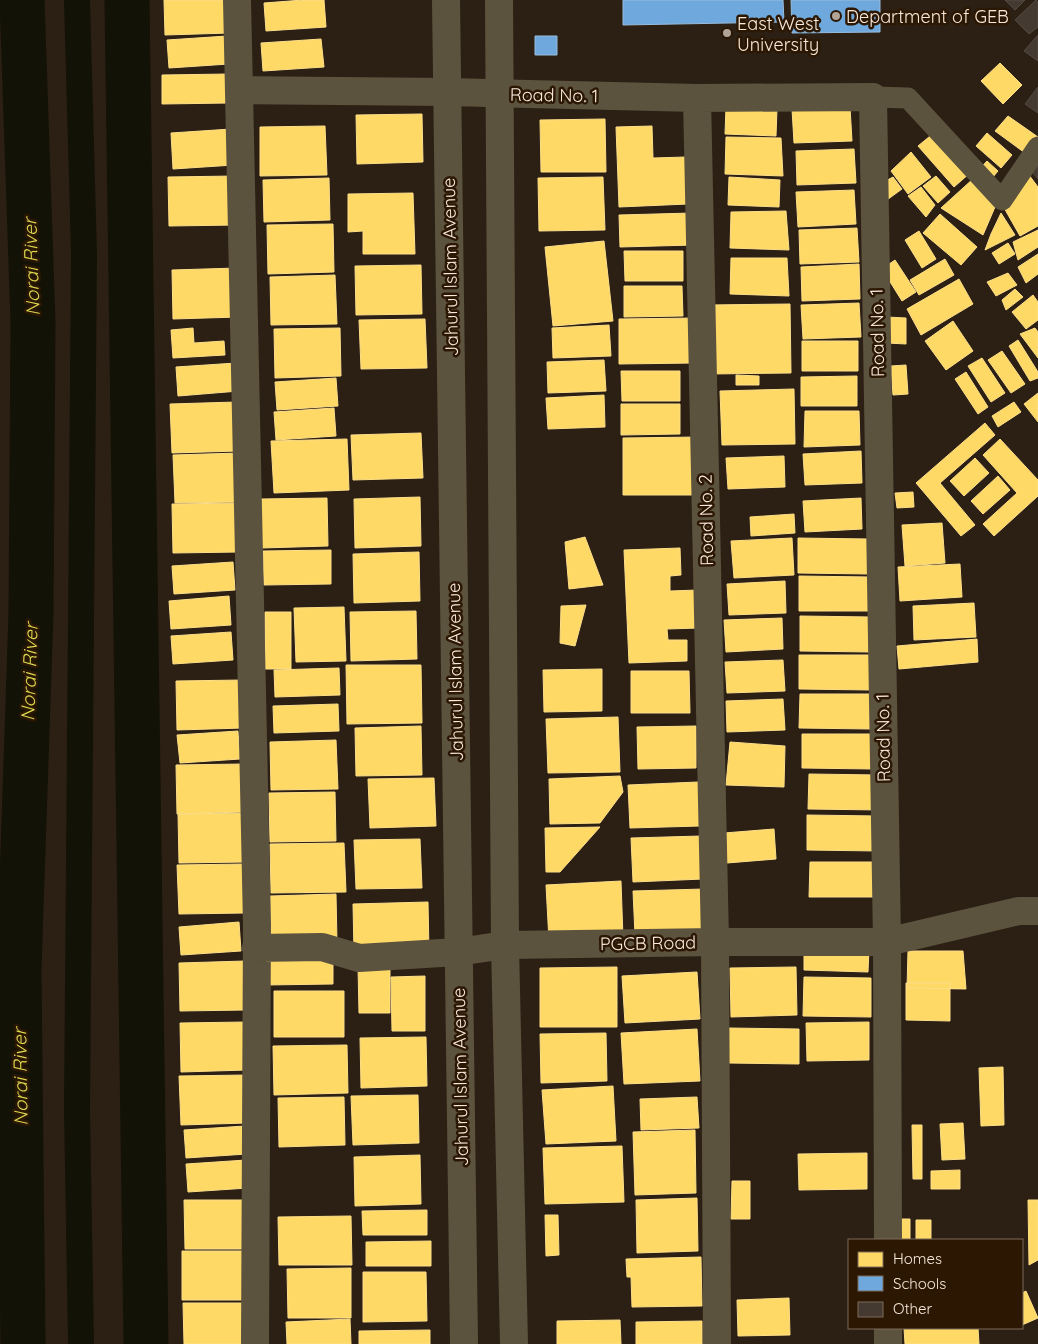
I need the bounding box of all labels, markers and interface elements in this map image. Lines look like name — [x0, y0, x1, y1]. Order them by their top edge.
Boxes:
place label: Department of GEB — [846, 5, 1009, 28]
marker: Department of GEB — [830, 10, 842, 22]
place label: East West University — [737, 12, 819, 56]
marker: East West University — [721, 27, 733, 39]
street label: Road No. 1 — [510, 83, 598, 107]
street label: Jahurul Islam Avenue — [437, 177, 463, 357]
water label: Norai River — [17, 215, 45, 316]
street label: Road No. 1 — [865, 289, 889, 377]
street label: Road No. 2 — [694, 474, 718, 566]
street label: Jahurul Islam Avenue — [442, 582, 468, 762]
water label: Norai River — [15, 620, 43, 721]
street label: Road No. 1 — [871, 694, 895, 782]
street label: PGCB Road — [600, 931, 696, 955]
street label: Jahurul Islam Avenue — [447, 987, 473, 1167]
water label: Norai River — [7, 1025, 33, 1126]
legend — [848, 1239, 1023, 1329]
text: Homes — [893, 1249, 942, 1268]
text: Schools — [893, 1274, 946, 1293]
text: Other — [893, 1299, 933, 1318]

